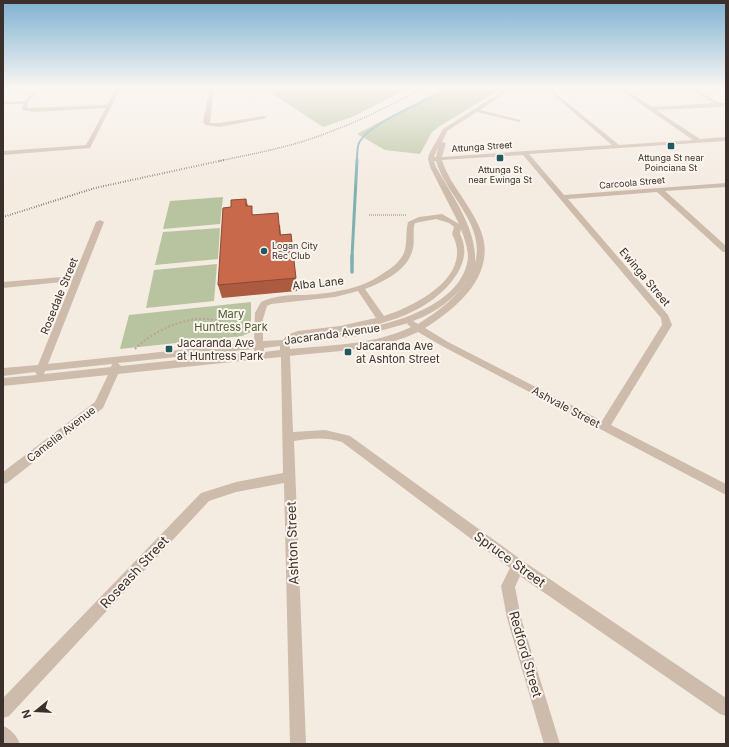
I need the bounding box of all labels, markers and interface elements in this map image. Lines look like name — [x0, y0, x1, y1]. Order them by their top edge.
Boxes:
street label: Attunga Street — [451, 139, 513, 154]
marker: Attunga St near Poinciana St — [666, 141, 676, 151]
place label: Attunga St near Poinciana St — [638, 152, 705, 173]
marker: Attunga St near Ewinga St — [495, 153, 505, 163]
place label: Attunga St near Ewinga St — [468, 164, 532, 185]
street label: Carcoola Street — [599, 174, 665, 191]
place label: Logan City Rec Club — [272, 240, 318, 261]
street label: Ewinga Street — [617, 245, 674, 309]
marker: Logan City Rec Club — [259, 246, 269, 256]
street label: Rosedale Street — [37, 255, 81, 337]
street label: Alba Lane — [292, 273, 344, 293]
park label: Mary Huntress Park — [194, 307, 268, 334]
street label: Jacaranda Avenue — [283, 320, 381, 348]
place label: Jacaranda Ave at Huntress Park — [177, 336, 263, 363]
place label: Jacaranda Ave at Ashton Street — [356, 339, 440, 366]
marker: Jacaranda Ave at Huntress Park — [164, 344, 174, 354]
marker: Jacaranda Ave at Ashton Street — [343, 347, 353, 357]
street label: Ashvale Street — [529, 383, 603, 431]
street label: Camelia Avenue — [24, 403, 98, 465]
street label: Ashton Street — [283, 501, 301, 585]
street label: Spruce Street — [471, 528, 549, 590]
street label: Roseash Street — [97, 533, 171, 611]
street label: Redford Street — [506, 609, 546, 699]
north arrow — [16, 691, 56, 731]
text: N — [19, 708, 34, 720]

